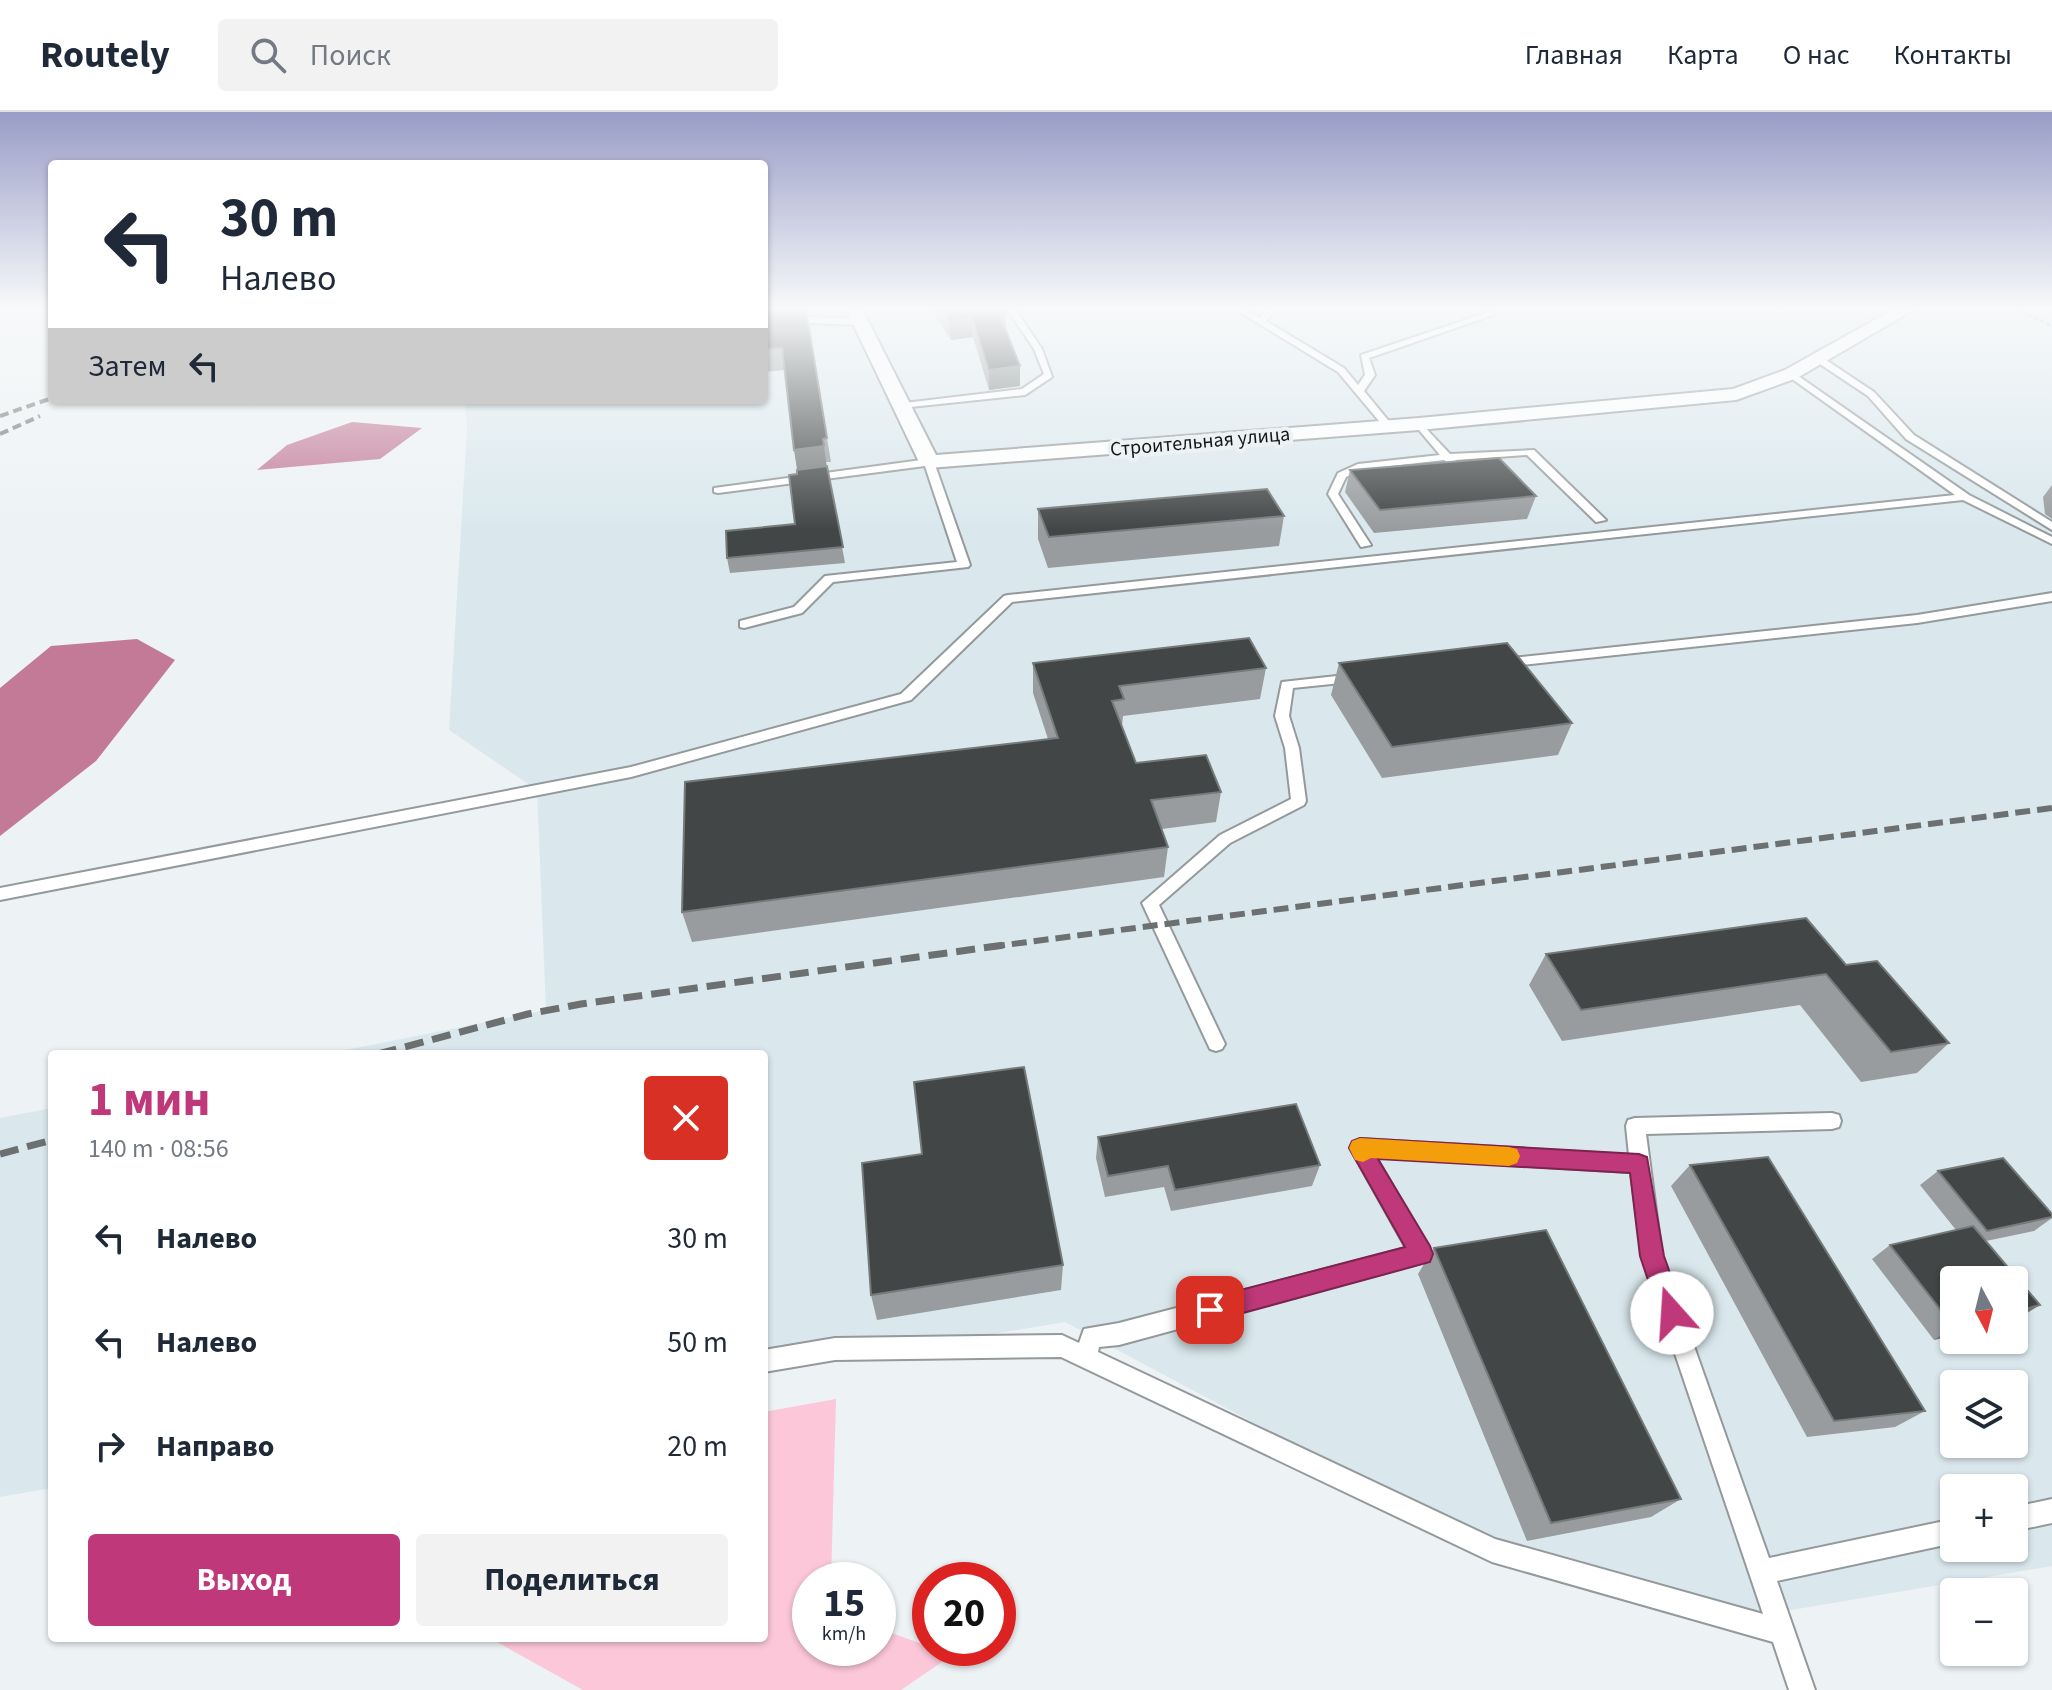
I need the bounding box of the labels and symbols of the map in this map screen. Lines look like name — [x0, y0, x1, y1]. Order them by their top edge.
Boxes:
street label: Строительная улица — [1109, 420, 1291, 464]
north arrow — [1940, 1266, 2028, 1354]
position arrow — [1630, 1271, 1714, 1355]
pin — [1176, 1276, 1244, 1344]
speed limit sign: 20 — [912, 1562, 1016, 1666]

